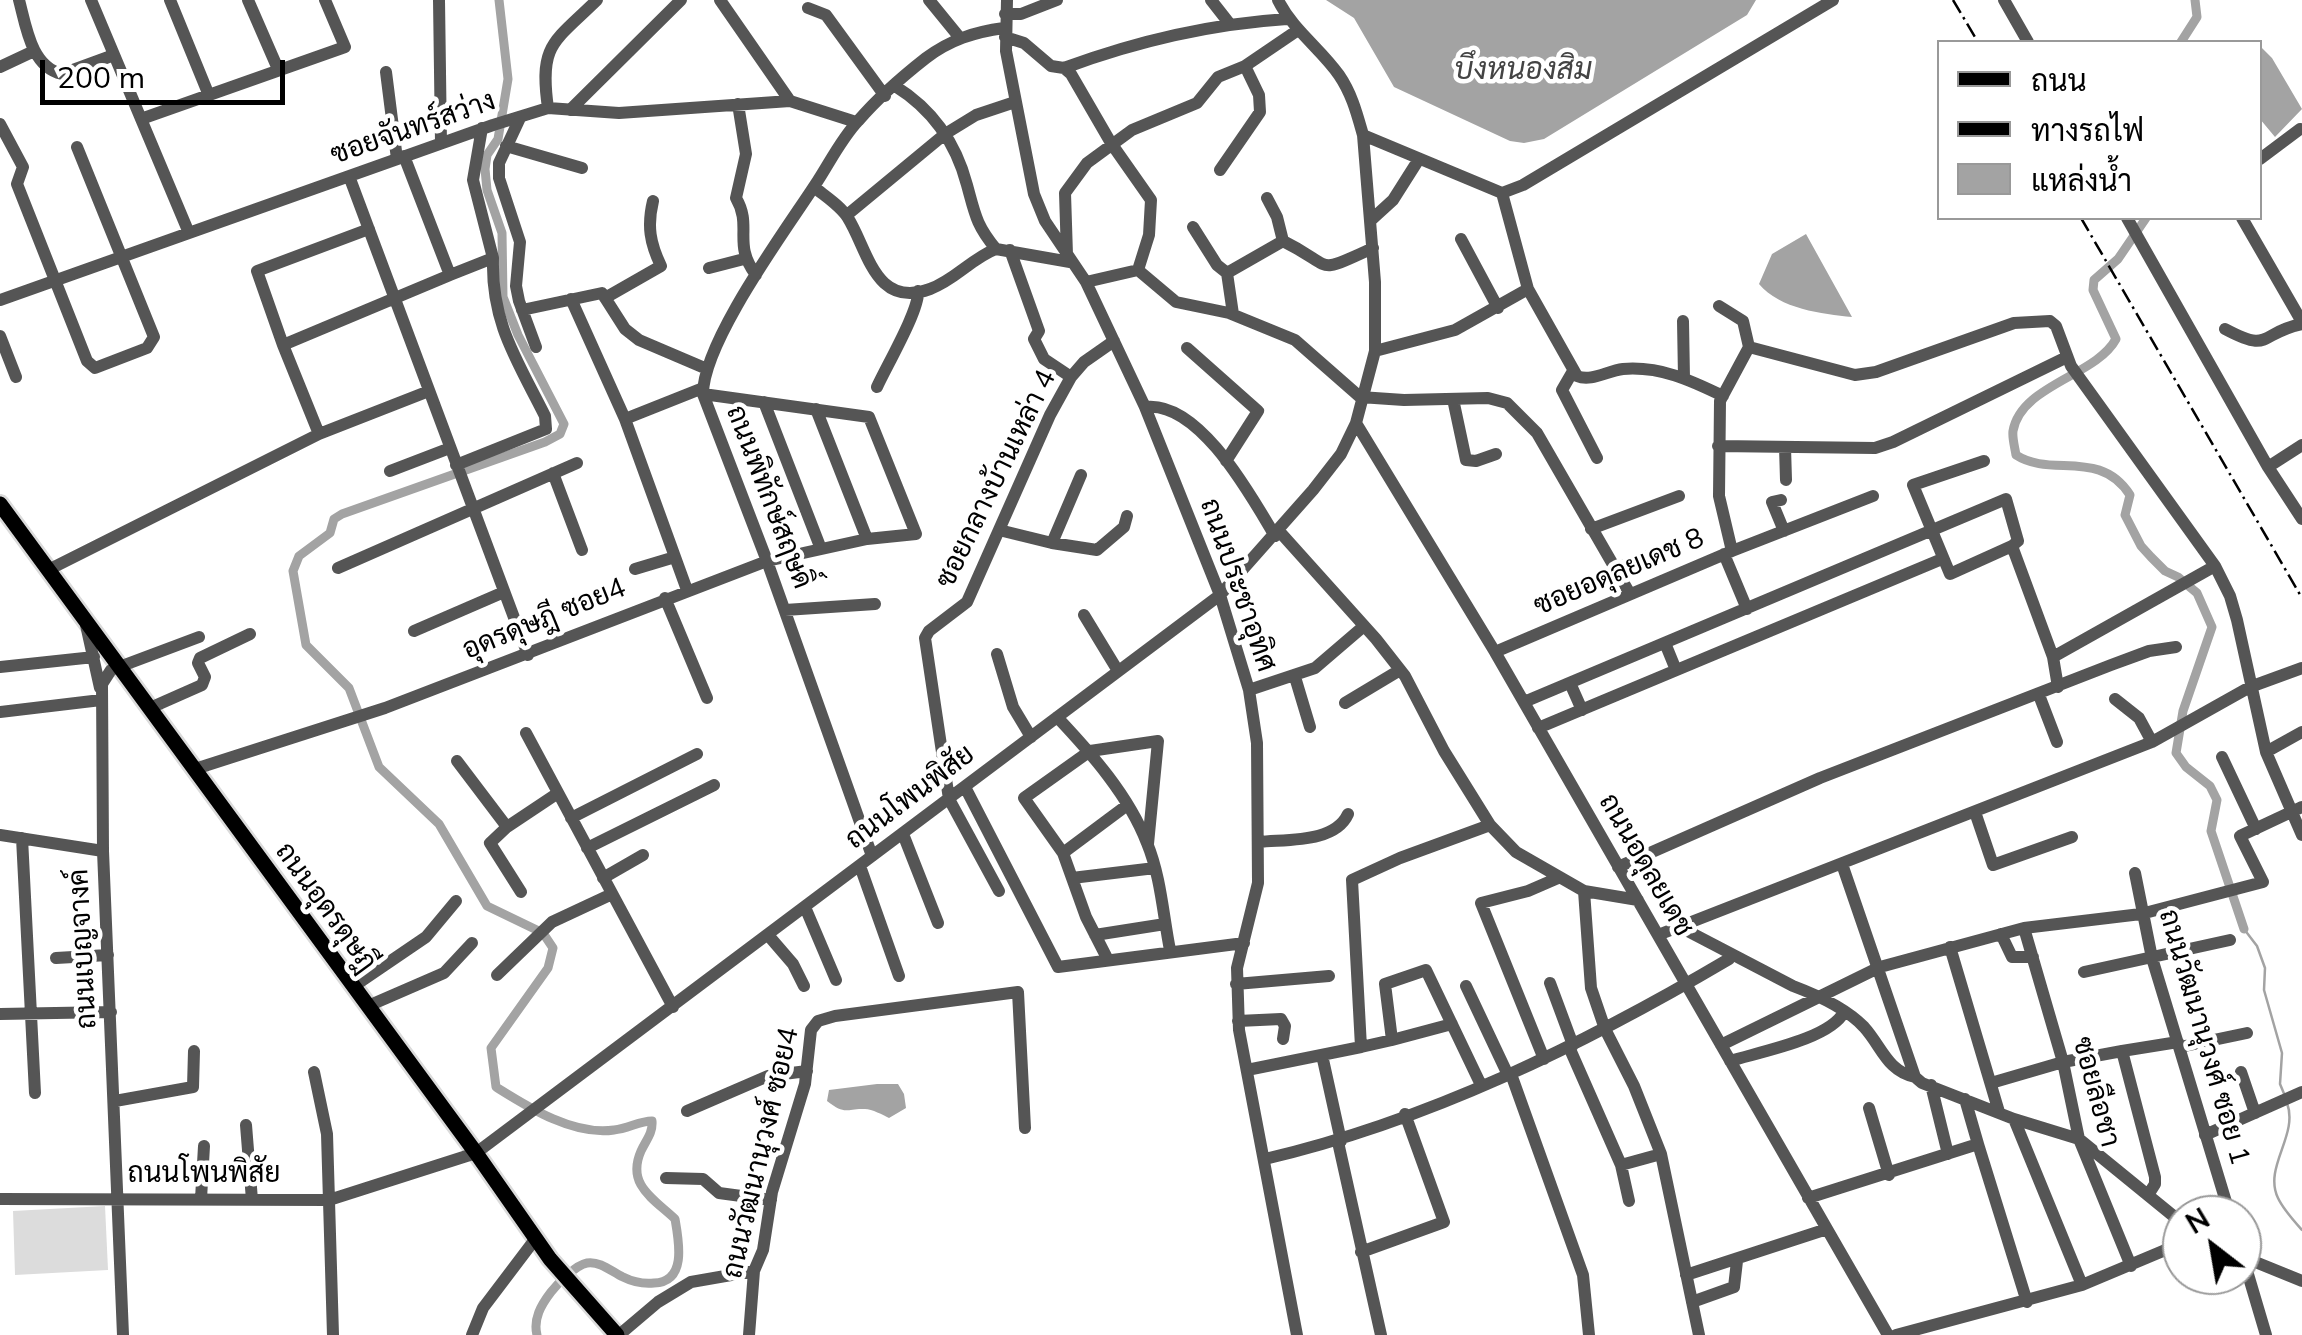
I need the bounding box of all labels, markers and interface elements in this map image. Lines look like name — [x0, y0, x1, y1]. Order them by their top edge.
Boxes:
scale bar — [45, 40, 290, 102]
legend — [1937, 40, 2262, 220]
water label: บึงหนองสิม — [1454, 52, 1592, 88]
text: 200 m — [57, 58, 145, 96]
text: ถนน — [2031, 61, 2087, 99]
street label: ซอยจันทร์สว่าง — [326, 84, 500, 172]
text: ทางรถไฟ — [2031, 111, 2144, 149]
text: แหล่งน้ำ — [2031, 161, 2132, 199]
street label: ซอยกลางบ้านเหล่า 4 — [929, 365, 1063, 593]
street label: ถนนพิทักษ์สฤษดิ์ — [719, 401, 819, 593]
street label: ถนนประชาอุทิศ — [1193, 494, 1283, 676]
street label: ซอยอดุลยเดช 8 — [1529, 521, 1709, 623]
street label: อุดรดุษฎี ซอย4 — [457, 571, 631, 667]
street label: ถนนโพนพิสัย — [839, 738, 981, 856]
street label: ถนนอดุลยเดช — [1592, 788, 1700, 942]
street label: ถนนอุดรดุษฎี — [268, 836, 384, 978]
street label: ถนนเบญจางค์ — [62, 868, 104, 1030]
street label: ถนนวัฒนานุวงศ์ ซอย 1 — [2151, 906, 2257, 1168]
street label: ถนนวัฒนานุวงศ์ ซอย4 — [716, 1024, 806, 1282]
street label: ซอยลือชา — [2065, 1033, 2127, 1151]
street label: ถนนโพนพิสัย — [128, 1157, 280, 1191]
north arrow — [2162, 1195, 2262, 1295]
text: N — [2179, 1200, 2215, 1241]

